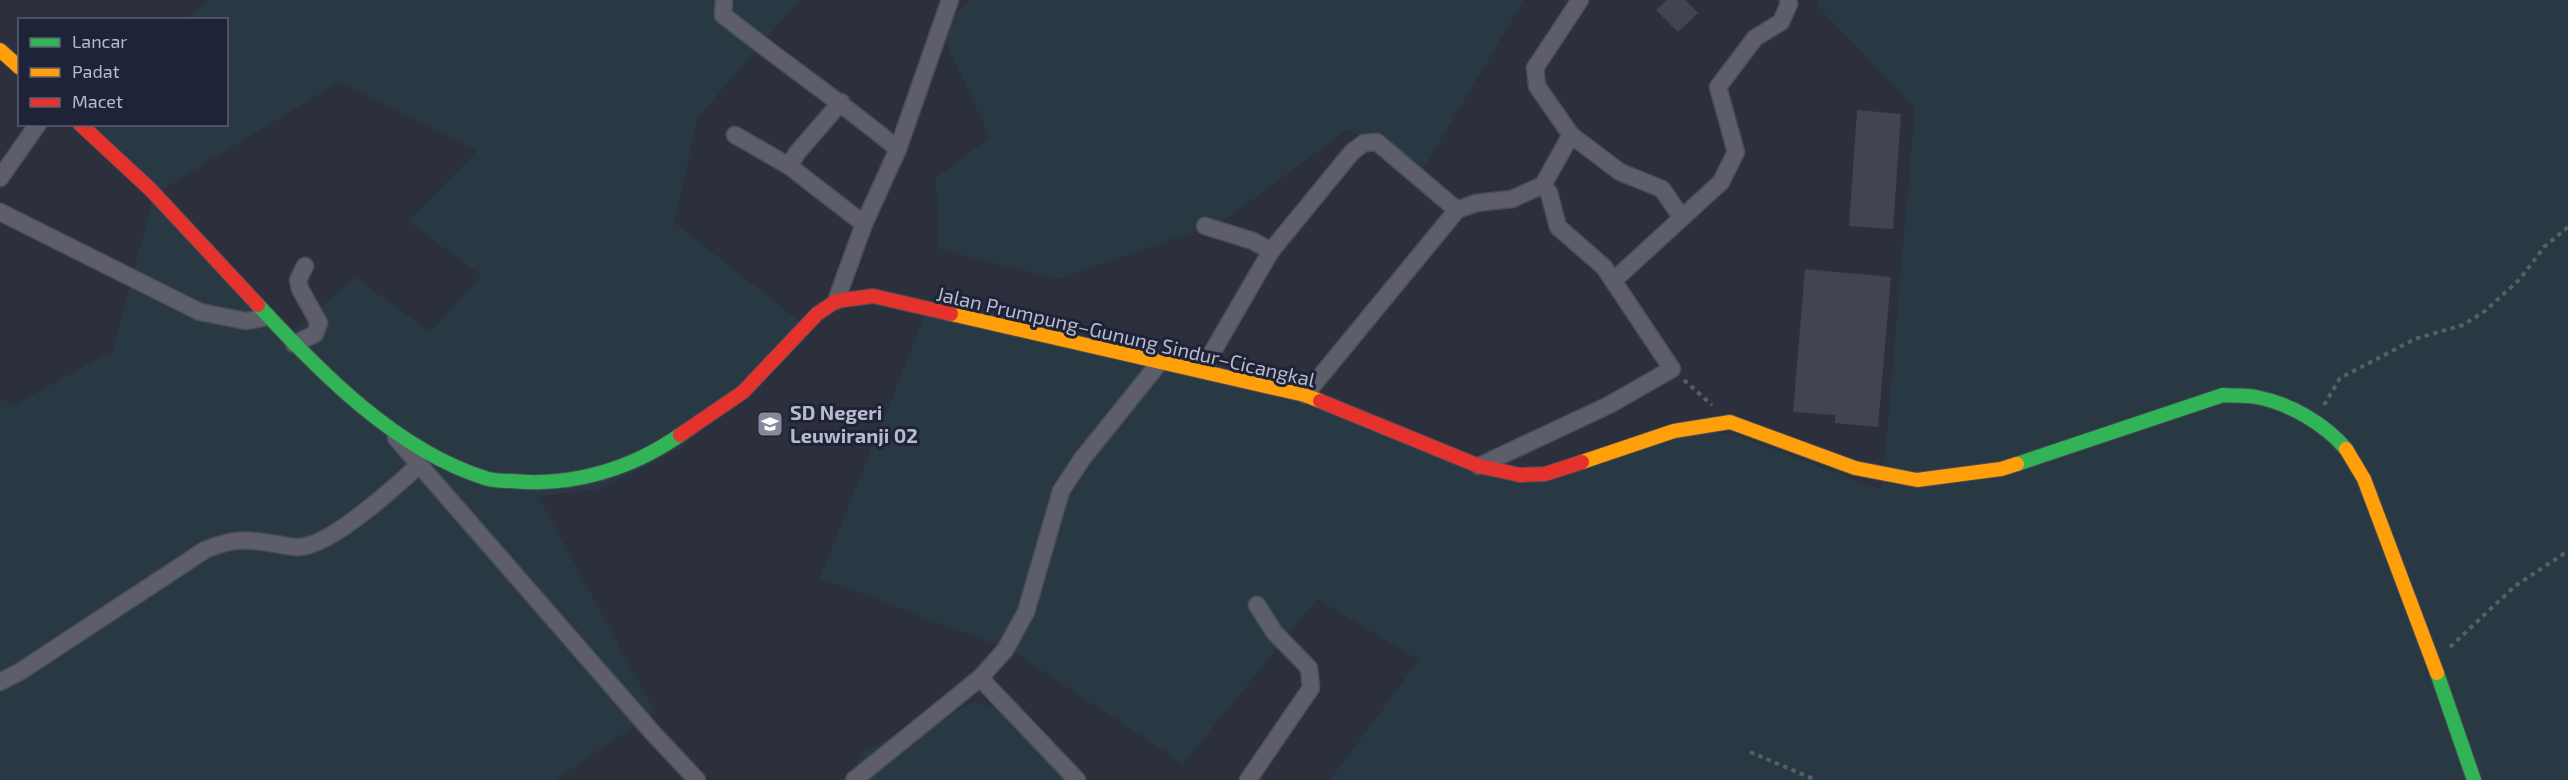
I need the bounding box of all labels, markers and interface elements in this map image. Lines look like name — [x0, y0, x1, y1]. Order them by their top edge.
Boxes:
legend — [18, 18, 228, 126]
text: Lancar — [72, 30, 128, 52]
text: Padat — [72, 60, 120, 82]
text: Macet — [72, 90, 123, 112]
street label: Jalan Prumpung–Gunung Sindur–Cicangkal — [934, 281, 1318, 391]
place label: SD Negeri Leuwiranji 02 — [790, 400, 918, 447]
school or university icon: SD Negeri Leuwiranji 02 — [755, 409, 785, 439]

